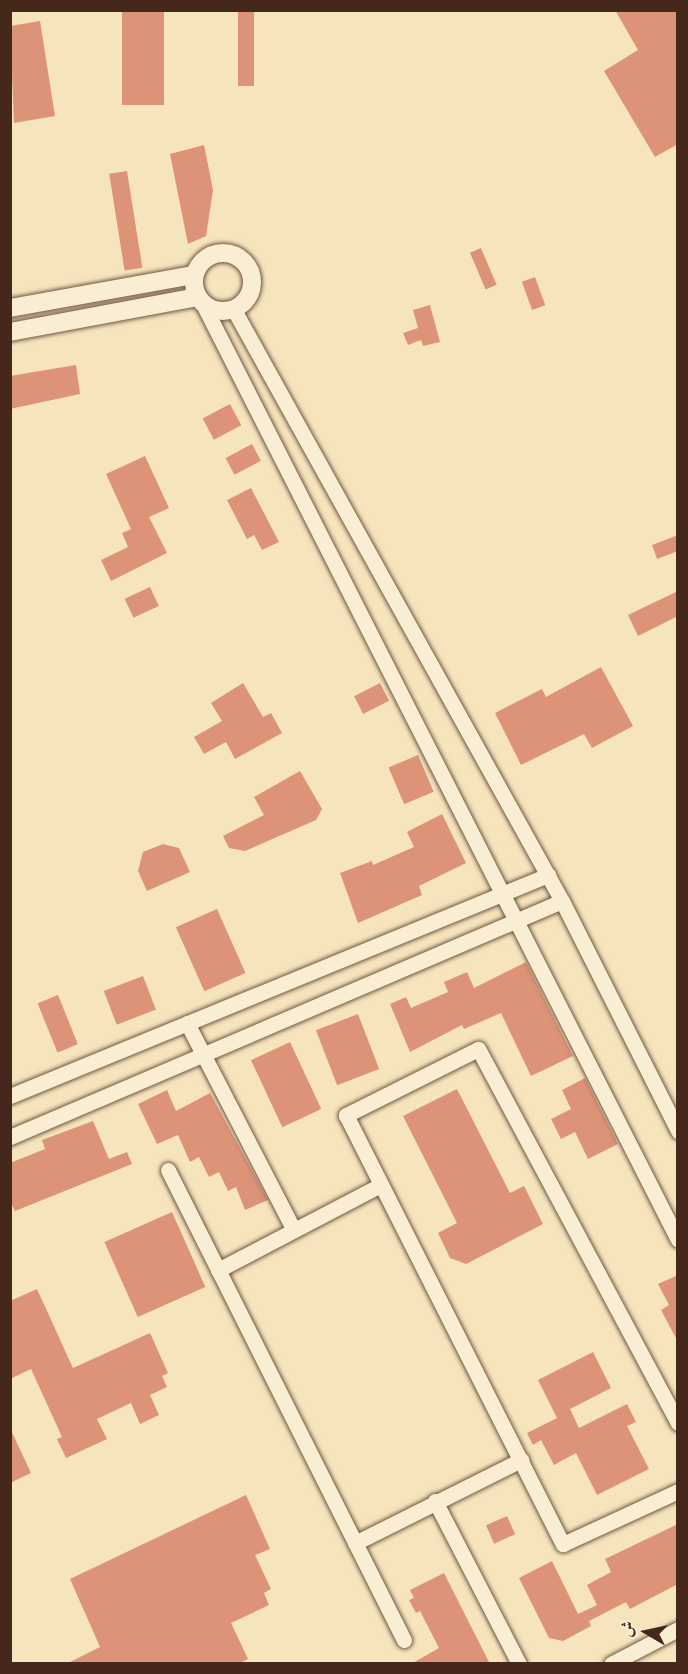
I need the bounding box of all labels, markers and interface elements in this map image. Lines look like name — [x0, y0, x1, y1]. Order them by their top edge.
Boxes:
north arrow — [616, 1602, 676, 1662]
text: ش — [617, 1620, 639, 1639]

